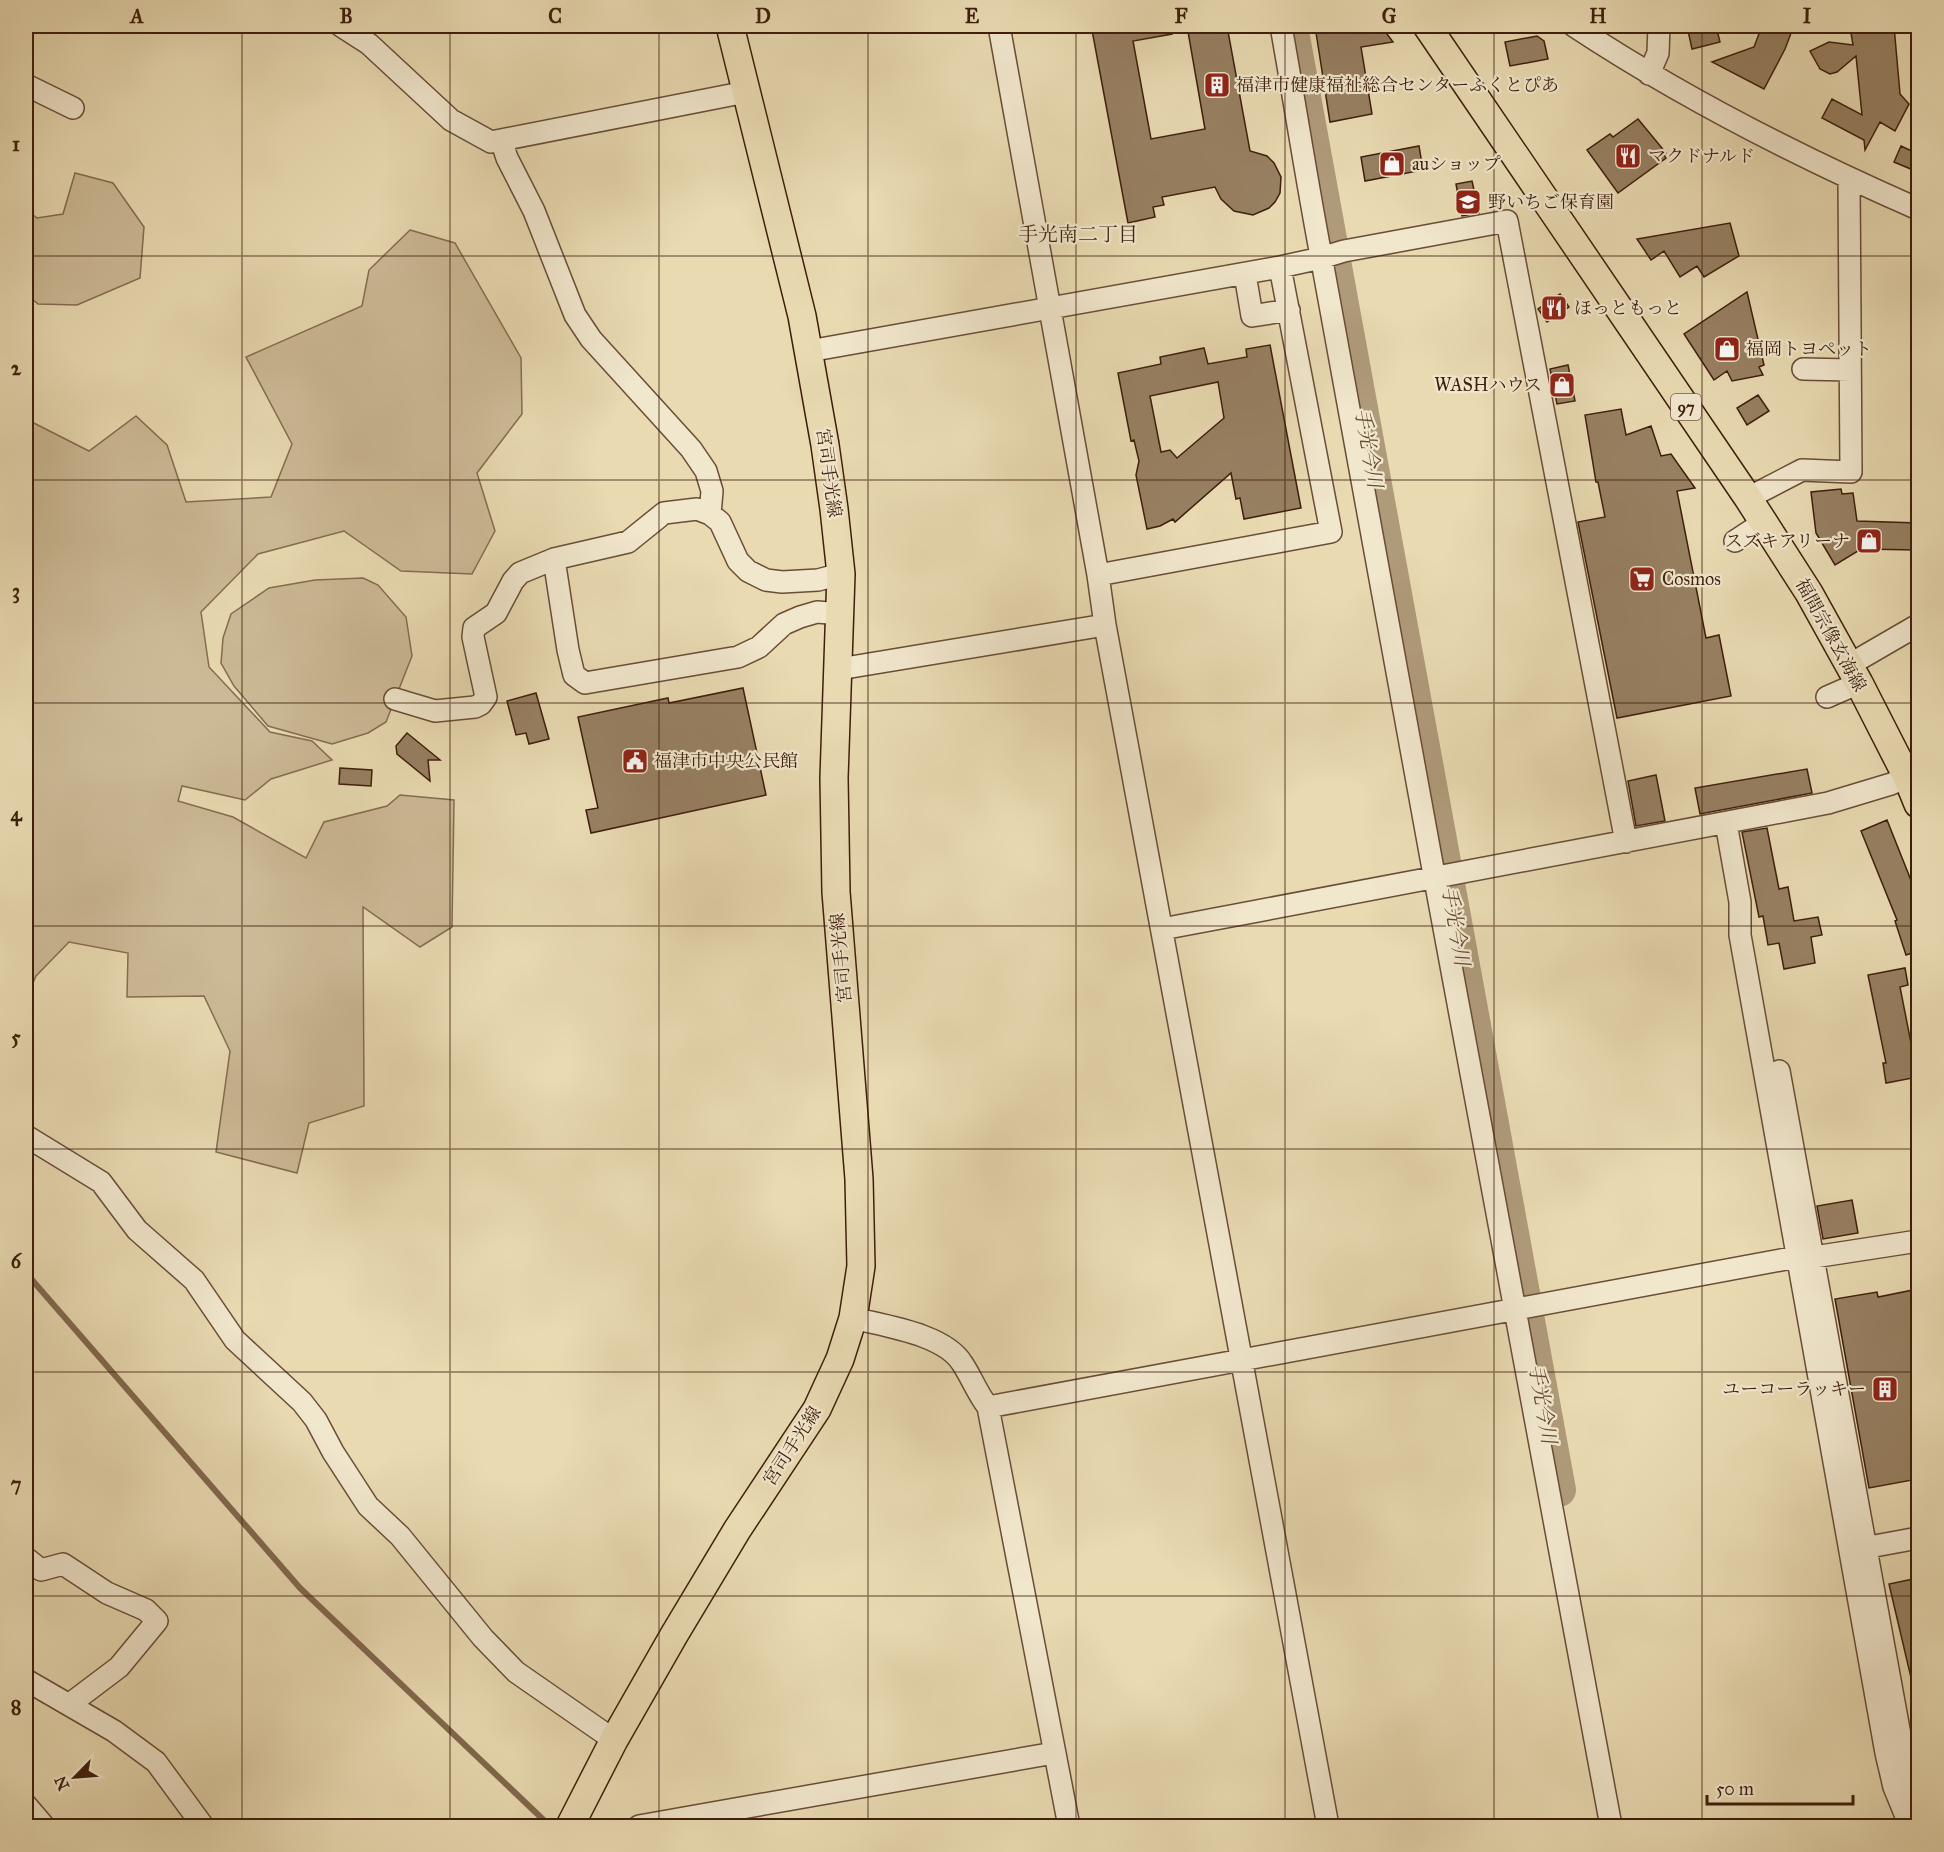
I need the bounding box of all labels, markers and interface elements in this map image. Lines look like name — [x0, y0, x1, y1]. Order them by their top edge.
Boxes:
text: A — [128, 4, 144, 28]
text: B — [339, 4, 353, 28]
text: C — [548, 4, 562, 28]
text: D — [755, 4, 771, 28]
text: E — [965, 4, 980, 28]
text: F — [1174, 4, 1188, 28]
text: G — [1382, 4, 1397, 28]
text: H — [1589, 4, 1607, 28]
text: I — [1803, 4, 1812, 28]
building icon: 福津市健康福祉総合センターふくとぴあ — [1202, 70, 1232, 100]
place label: 福津市健康福祉総合センターふくとぴあ — [1236, 74, 1559, 96]
text: 1 — [12, 132, 20, 156]
restaurant icon: マクドナルド — [1613, 141, 1643, 171]
place label: マクドナルド — [1648, 145, 1755, 167]
shop icon: auショップ — [1377, 149, 1407, 179]
place label: auショップ — [1412, 153, 1501, 175]
school or university icon: 野いちご保育園 — [1453, 187, 1483, 217]
place label: 野いちご保育園 — [1488, 191, 1614, 213]
district label: 手光南二丁目 — [1018, 222, 1138, 246]
restaurant icon: ほっともっと — [1539, 293, 1569, 323]
place label: ほっともっと — [1574, 297, 1682, 319]
shop icon: 福岡トヨペット — [1712, 334, 1742, 364]
place label: 福岡トヨペット — [1746, 338, 1872, 360]
text: 2 — [11, 356, 22, 380]
shop icon: WASHハウス — [1547, 370, 1577, 400]
place label: WASHハウス — [1434, 374, 1542, 396]
road number: 97 — [1671, 394, 1701, 420]
water label: 手光今川 — [1350, 407, 1388, 491]
street label: 宮司手光線 — [812, 427, 846, 519]
shop icon: スズキアリーナ — [1854, 526, 1884, 556]
place label: スズキアリーナ — [1725, 530, 1850, 552]
supermarket icon: Cosmos — [1627, 564, 1657, 594]
place label: Cosmos — [1662, 568, 1721, 590]
street label: 福間宗像玄海線 — [1791, 575, 1871, 695]
text: 3 — [12, 579, 20, 604]
public building icon: 福津市中央公民館 — [620, 746, 650, 776]
place label: 福津市中央公民館 — [654, 750, 798, 772]
text: 4 — [10, 802, 22, 827]
water label: 手光今川 — [1437, 885, 1475, 969]
street label: 宮司手光線 — [826, 912, 856, 1004]
text: 5 — [11, 1025, 21, 1049]
text: 6 — [11, 1249, 23, 1273]
water label: 手光今川 — [1524, 1363, 1562, 1447]
building icon: ユーコーラッキー — [1870, 1374, 1900, 1404]
place label: ユーコーラッキー — [1722, 1378, 1866, 1400]
street label: 宮司手光線 — [758, 1402, 826, 1490]
text: 7 — [11, 1472, 22, 1496]
text: 8 — [11, 1695, 21, 1719]
north arrow — [45, 1747, 105, 1807]
scale bar — [1707, 1768, 1852, 1806]
text: N — [50, 1773, 73, 1793]
text: 50 m — [1716, 1778, 1754, 1800]

